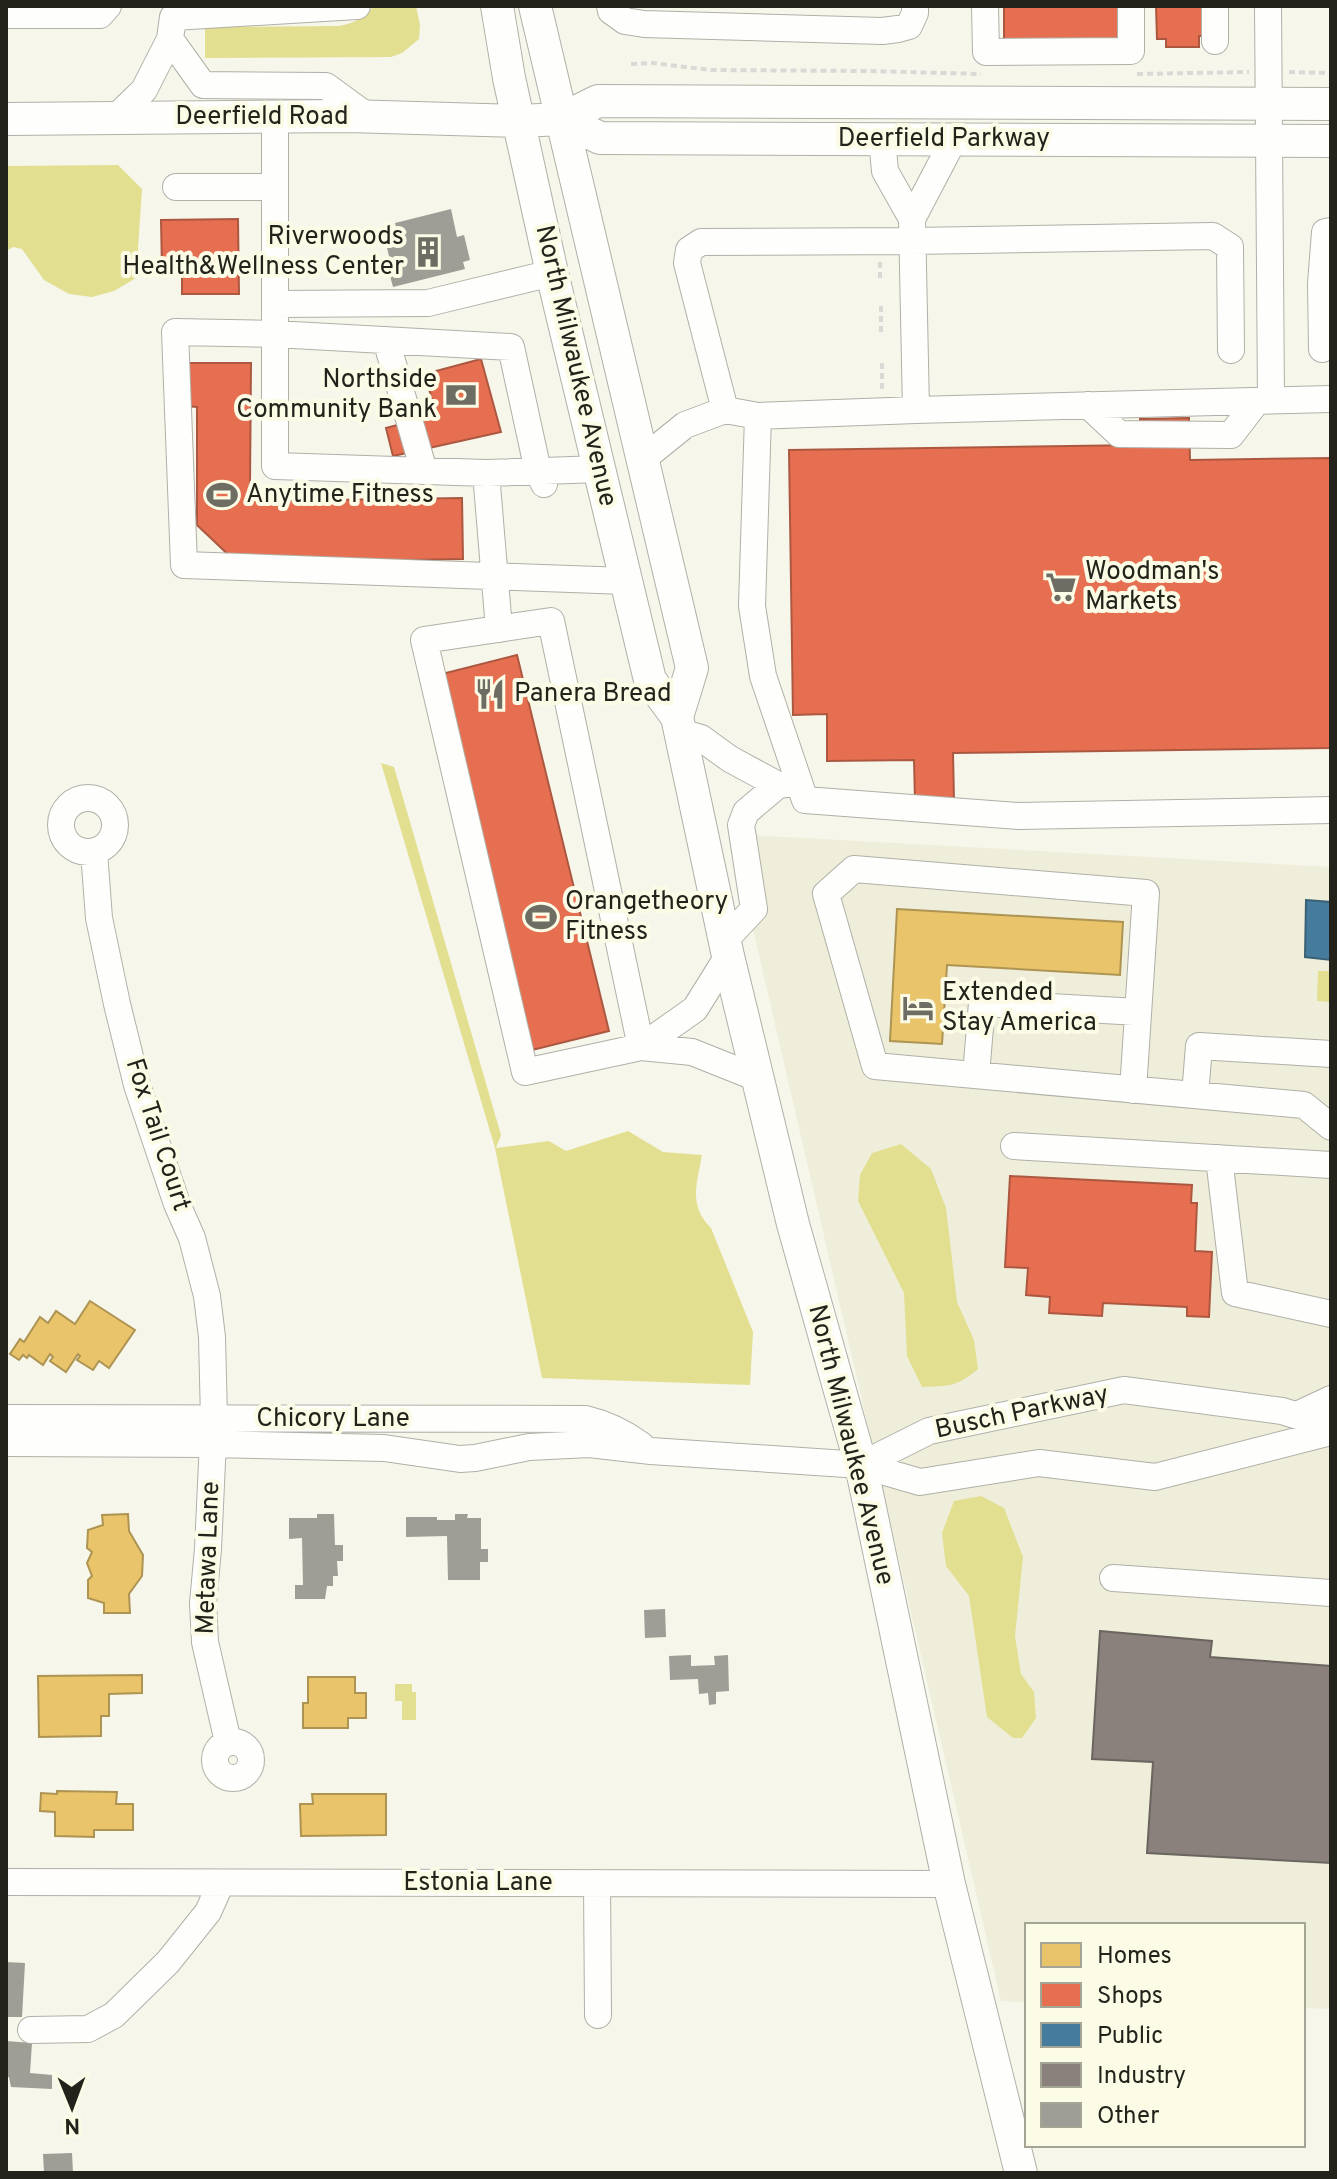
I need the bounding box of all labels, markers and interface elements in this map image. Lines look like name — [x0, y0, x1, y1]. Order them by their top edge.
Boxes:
street label: Deerfield Road — [175, 101, 349, 134]
street label: Deerfield Parkway — [838, 123, 1050, 156]
place label: Riverwoods Health&Wellness Center — [122, 221, 404, 284]
street label: North Milwaukee Avenue — [527, 222, 623, 510]
building icon: Riverwoods Health&Wellness Center — [411, 235, 445, 269]
place label: Northside Community Bank — [236, 364, 437, 427]
bank icon: Northside Community Bank — [444, 378, 478, 412]
sports icon: Anytime Fitness — [205, 478, 239, 512]
place label: Anytime Fitness — [246, 479, 434, 512]
place label: Woodman's Markets — [1085, 556, 1219, 619]
supermarket icon: Woodman's Markets — [1044, 570, 1078, 604]
restaurant icon: Panera Bread — [473, 677, 507, 711]
place label: Panera Bread — [514, 678, 672, 711]
place label: Orangetheory Fitness — [565, 886, 728, 949]
sports icon: Orangetheory Fitness — [524, 900, 558, 934]
place label: Extended Stay America — [942, 977, 1097, 1040]
hotel icon: Extended Stay America — [901, 991, 935, 1025]
street label: Fox Tail Court — [117, 1055, 197, 1215]
street label: North Milwaukee Avenue — [799, 1301, 901, 1589]
street label: Busch Parkway — [932, 1379, 1112, 1447]
street label: Chicory Lane — [256, 1403, 410, 1436]
street label: Metawa Lane — [190, 1481, 228, 1635]
street label: Estonia Lane — [403, 1867, 553, 1900]
legend — [1025, 1923, 1305, 2147]
text: Homes — [1097, 1942, 1172, 1972]
text: Shops — [1097, 1982, 1163, 2012]
text: Public — [1097, 2022, 1163, 2052]
text: Industry — [1097, 2062, 1186, 2092]
north arrow — [32, 2067, 112, 2147]
text: Other — [1097, 2102, 1159, 2132]
text: N — [64, 2111, 80, 2138]

